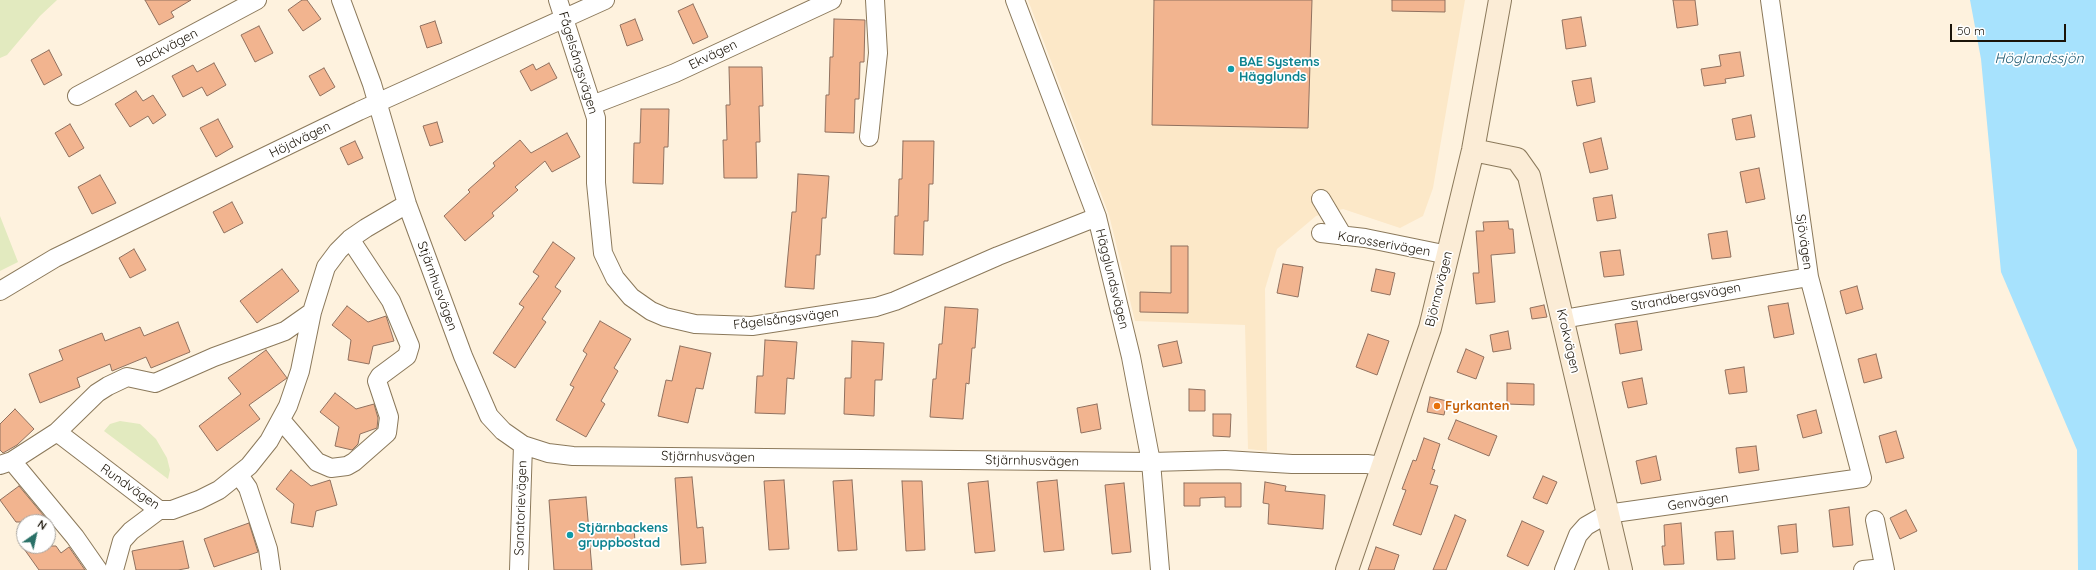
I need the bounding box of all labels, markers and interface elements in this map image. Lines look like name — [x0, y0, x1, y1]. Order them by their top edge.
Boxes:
street label: Fågelsångsvägen — [555, 10, 601, 116]
scale bar — [1952, 16, 2068, 42]
text: 50 m — [1957, 23, 1985, 38]
street label: Backvägen — [134, 25, 200, 71]
street label: Ekvägen — [686, 37, 740, 73]
water label: Höglandssjön — [1994, 51, 2084, 67]
place label: BAE Systems Hägglunds — [1239, 54, 1320, 85]
marker: BAE Systems Hägglunds — [1226, 64, 1236, 74]
street label: Höjdvägen — [267, 119, 333, 161]
street label: Sjövägen — [1792, 213, 1816, 271]
street label: Hägglundsvägen — [1092, 227, 1132, 331]
street label: Karosserivägen — [1336, 228, 1432, 260]
street label: Stjärnhusvägen — [414, 239, 460, 333]
street label: Björnavägen — [1422, 250, 1456, 328]
street label: Strandbergsvägen — [1630, 280, 1742, 314]
street label: Fågelsångsvägen — [732, 305, 840, 333]
street label: Krokvägen — [1553, 307, 1583, 375]
place label: Fyrkanten — [1445, 398, 1510, 414]
marker: Fyrkanten — [1432, 401, 1442, 411]
street label: Stjärnhusvägen — [661, 448, 755, 466]
street label: Stjärnhusvägen — [985, 452, 1079, 470]
street label: Sanatorievägen — [512, 460, 530, 556]
street label: Rundvägen — [97, 461, 163, 513]
street label: Genvägen — [1667, 490, 1729, 514]
north arrow — [16, 514, 56, 554]
text: N — [35, 517, 49, 533]
place label: Stjärnbackens gruppbostad — [578, 520, 668, 551]
marker: Stjärnbackens gruppbostad — [565, 530, 575, 540]

